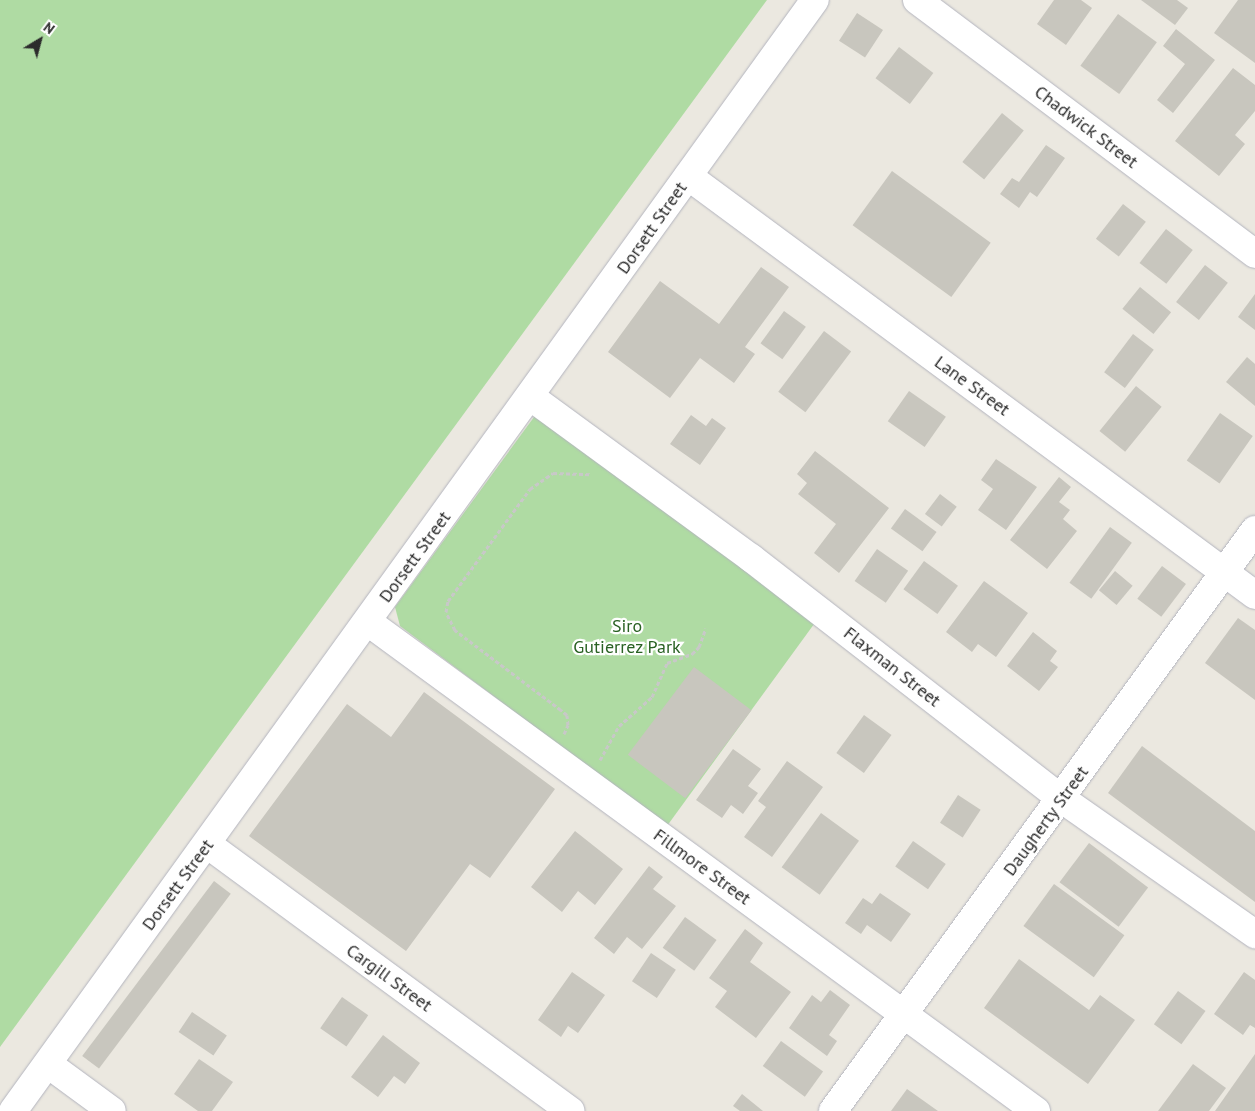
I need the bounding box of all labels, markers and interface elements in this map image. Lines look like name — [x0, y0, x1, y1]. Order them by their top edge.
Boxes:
north arrow — [15, 15, 65, 65]
text: N — [40, 18, 58, 38]
street label: Chadwick Street — [1030, 81, 1142, 173]
street label: Dorsett Street — [612, 178, 692, 278]
street label: Lane Street — [930, 352, 1014, 420]
street label: Dorsett Street — [375, 507, 455, 607]
park label: Siro Gutierrez Park — [573, 616, 681, 659]
street label: Flaxman Street — [839, 622, 945, 712]
street label: Daugherty Street — [999, 762, 1093, 880]
street label: Fillmore Street — [649, 824, 755, 910]
street label: Dorsett Street — [138, 835, 218, 935]
street label: Cargill Street — [342, 940, 436, 1016]

